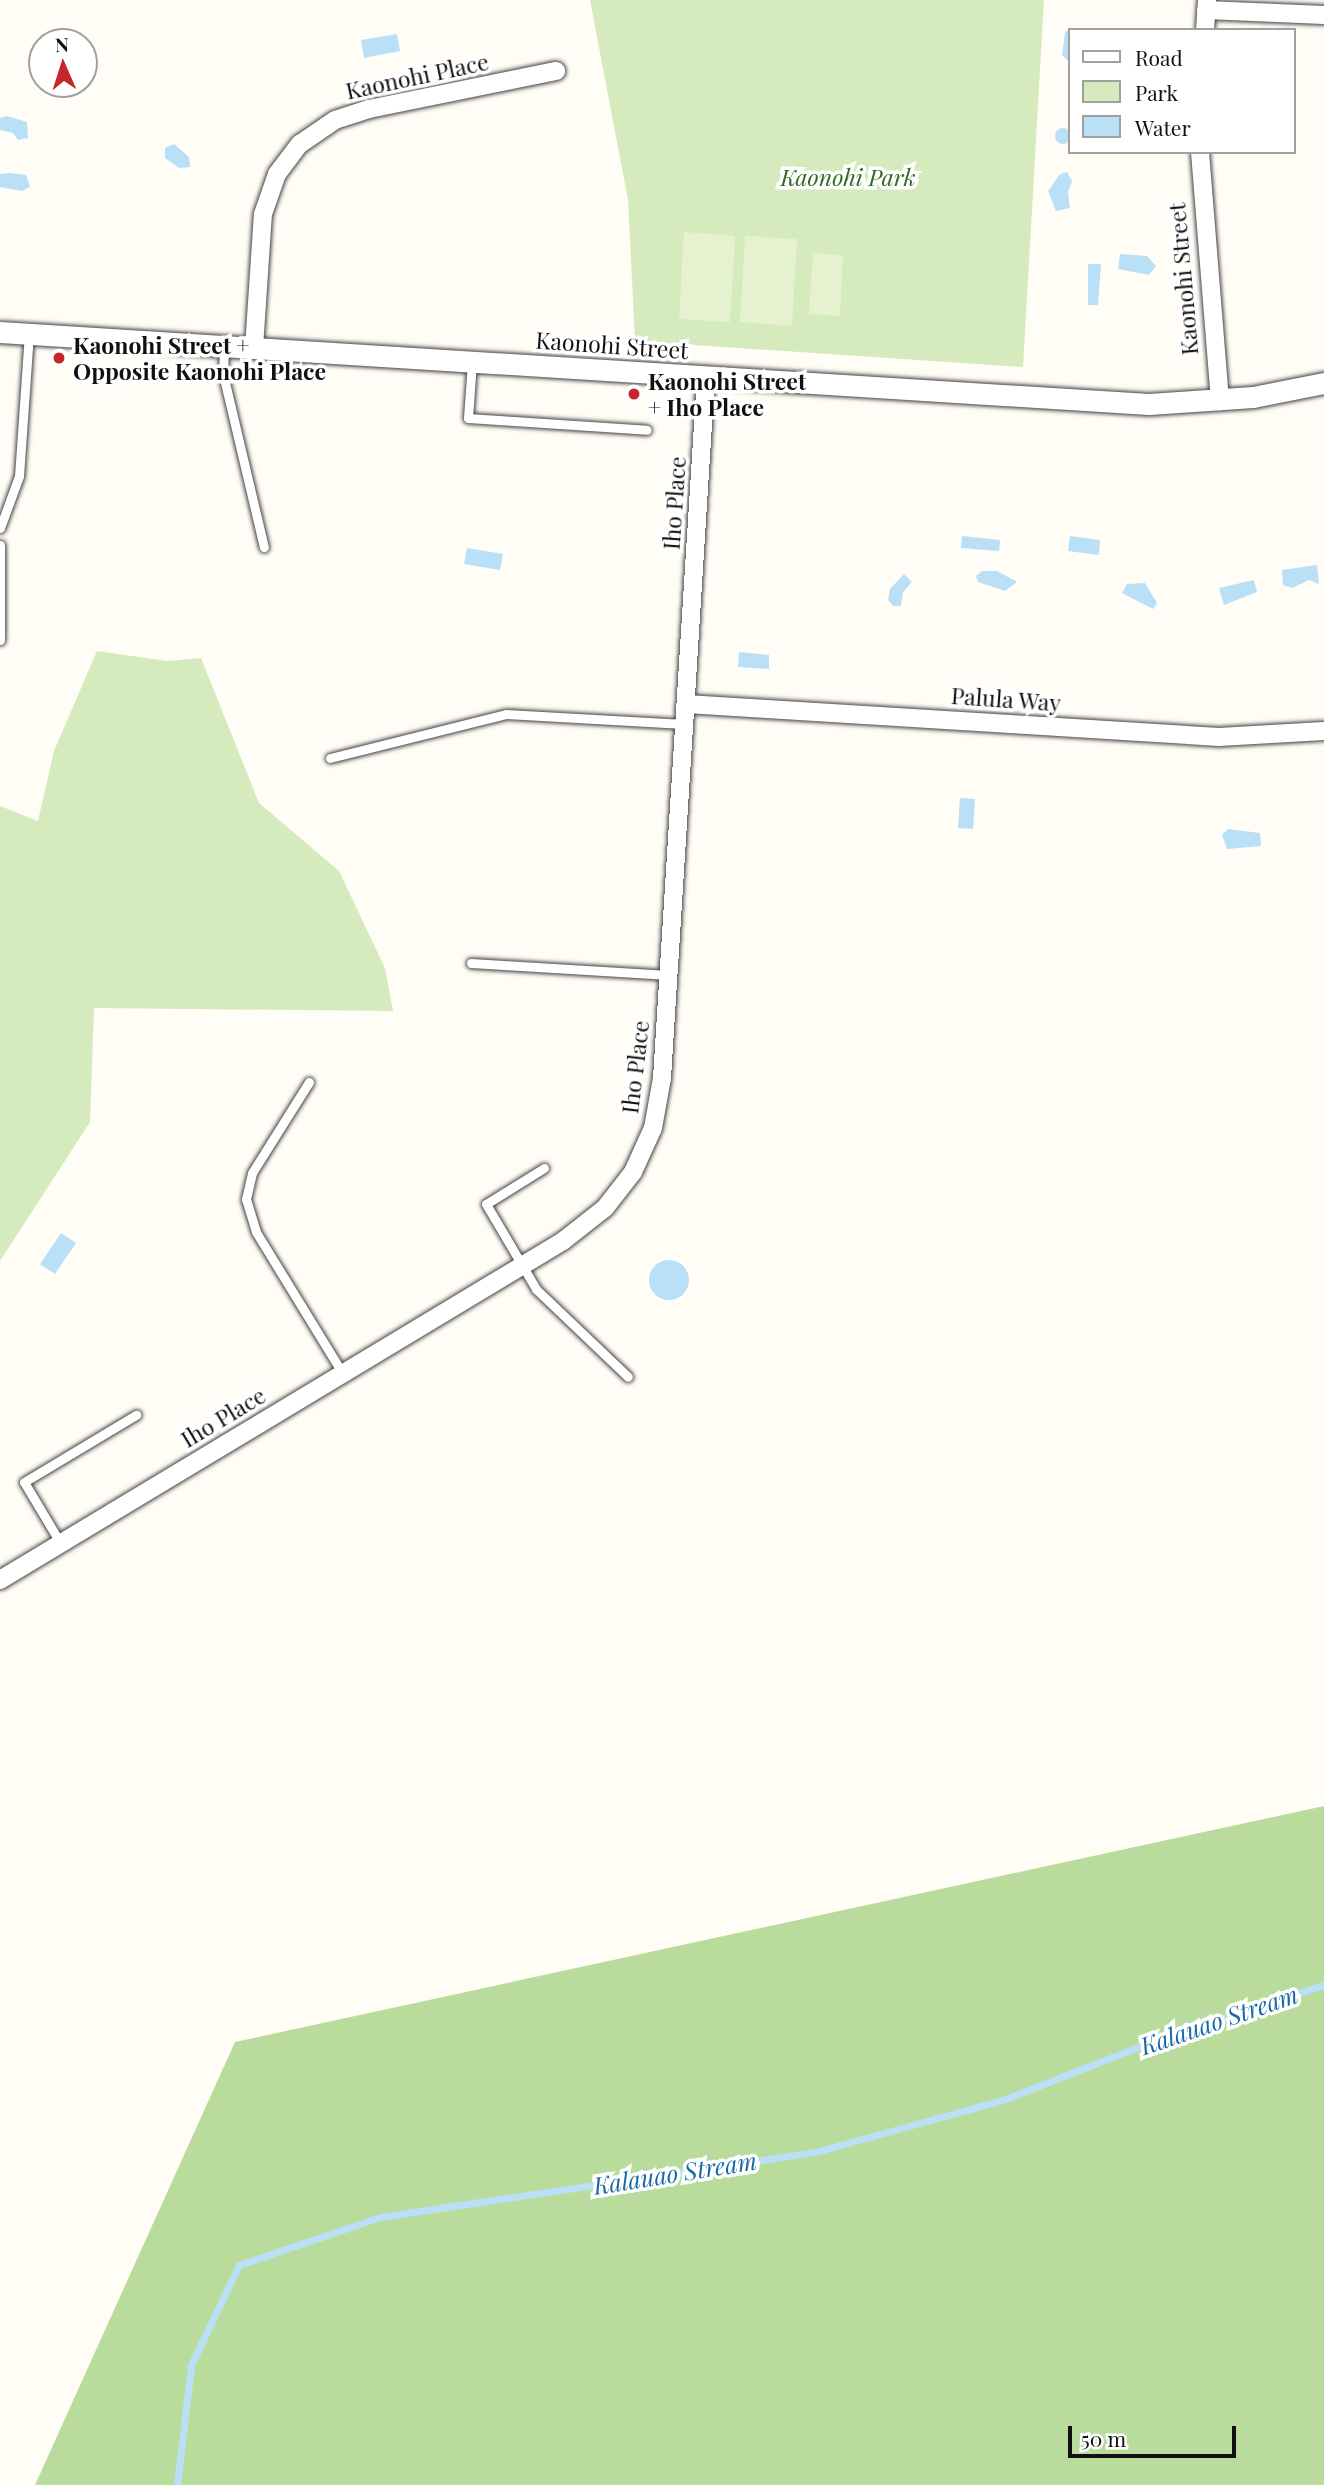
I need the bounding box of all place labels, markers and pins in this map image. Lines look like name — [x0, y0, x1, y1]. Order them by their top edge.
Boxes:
place label: Kaonohi Street + Opposite Kaonohi Place — [73, 331, 326, 385]
marker: Kaonohi Street + Opposite Kaonohi Place — [51, 350, 67, 366]
place label: Kaonohi Street + Iho Place — [648, 367, 806, 421]
marker: Kaonohi Street + Iho Place — [626, 386, 642, 402]

